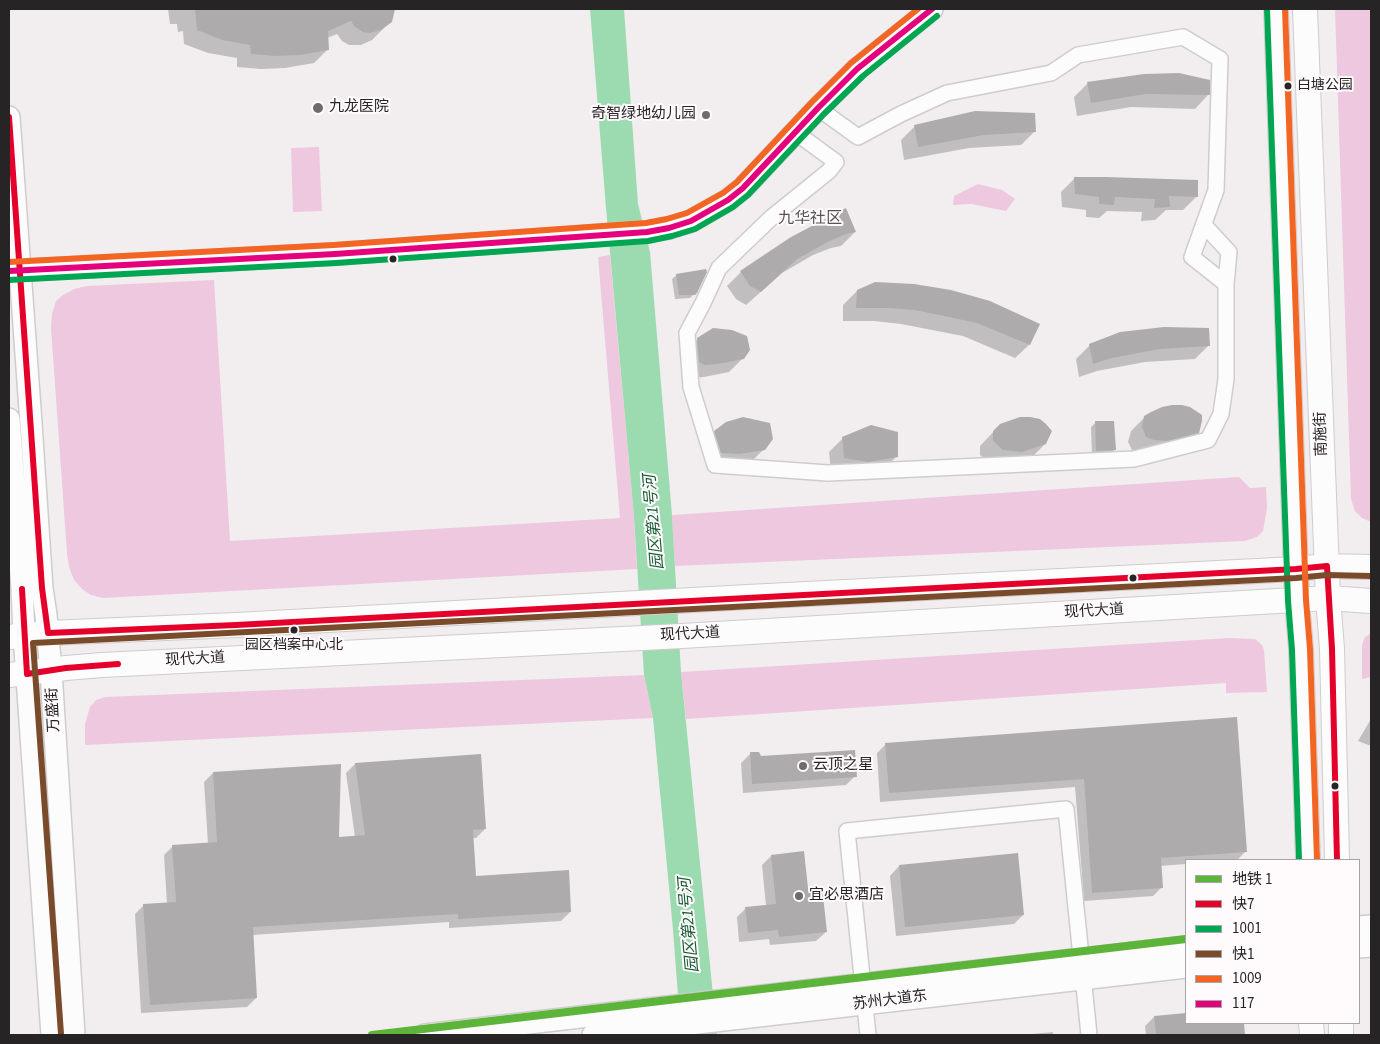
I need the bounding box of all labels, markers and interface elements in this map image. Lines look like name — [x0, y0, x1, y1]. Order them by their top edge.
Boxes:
place label: 白塘公园 — [1297, 78, 1353, 94]
marker: 白塘公园 — [1283, 81, 1293, 91]
place label: 九龙医院 — [329, 99, 389, 117]
marker: 九龙医院 — [311, 101, 325, 115]
place label: 奇智绿地幼儿园 — [591, 106, 696, 124]
marker: 奇智绿地幼儿园 — [700, 109, 712, 121]
district label: 九华社区 — [778, 209, 842, 229]
unlabelled marker — [388, 254, 398, 264]
street label: 南施街 — [1312, 411, 1332, 457]
water label: 园区第21号河 — [641, 474, 669, 570]
unlabelled marker — [1128, 573, 1138, 583]
street label: 现代大道 — [1064, 601, 1124, 623]
street label: 现代大道 — [660, 624, 720, 646]
marker: 园区档案中心北 — [289, 625, 299, 635]
place label: 园区档案中心北 — [245, 638, 343, 654]
street label: 现代大道 — [165, 649, 225, 671]
street label: 万盛街 — [44, 687, 64, 733]
place label: 云顶之星 — [813, 757, 873, 775]
marker: 云顶之星 — [797, 760, 809, 772]
unlabelled marker — [1330, 781, 1340, 791]
legend — [1185, 859, 1360, 1024]
text: 地铁 1 — [1232, 869, 1272, 890]
water label: 园区第21号河 — [676, 877, 704, 973]
place label: 宜必思酒店 — [809, 887, 884, 905]
marker: 宜必思酒店 — [793, 890, 805, 902]
text: 快7 — [1232, 894, 1254, 915]
text: 1001 — [1232, 918, 1262, 939]
text: 快1 — [1232, 944, 1254, 965]
text: 1009 — [1232, 968, 1262, 989]
street label: 苏州大道东 — [852, 987, 928, 1015]
text: 117 — [1232, 993, 1254, 1014]

